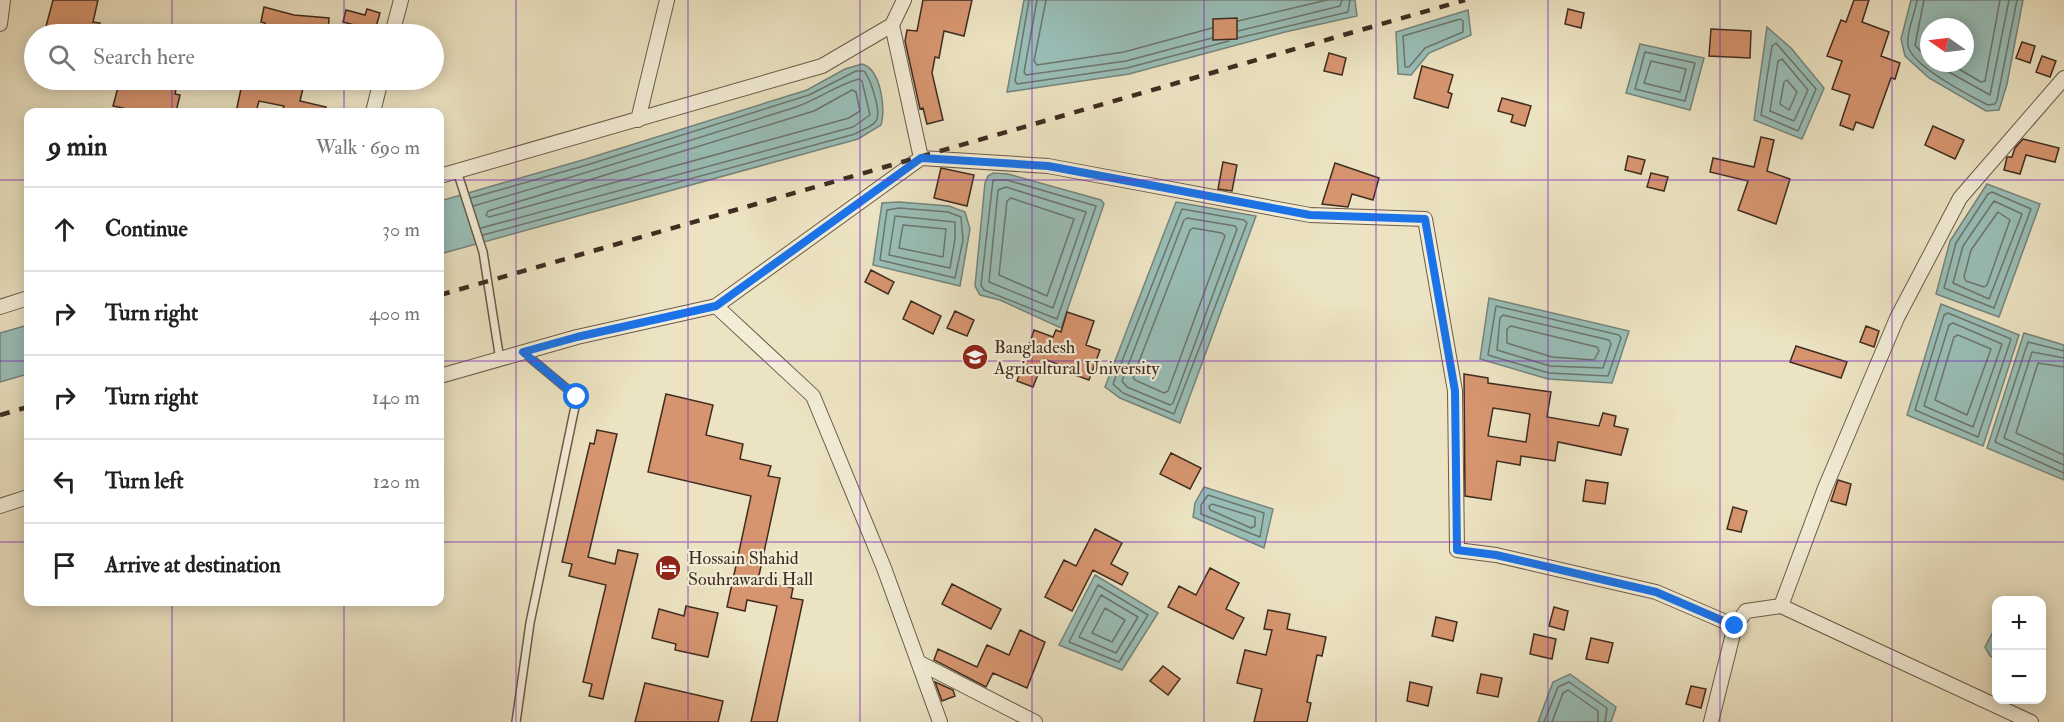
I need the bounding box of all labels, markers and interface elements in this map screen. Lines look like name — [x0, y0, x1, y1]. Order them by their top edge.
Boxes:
north arrow — [1920, 18, 1974, 72]
search box — [24, 24, 444, 90]
icon: search — [45, 41, 78, 74]
text: Search here — [93, 43, 195, 71]
text: 9 min — [48, 131, 107, 163]
text: Walk · 690 m — [316, 135, 420, 160]
icon: ahead — [48, 213, 81, 246]
text: Continue — [105, 215, 188, 243]
text: 30 m — [382, 217, 420, 242]
icon: right — [48, 297, 81, 330]
text: Turn right — [105, 299, 198, 327]
text: 400 m — [369, 301, 420, 326]
place label: Bangladesh Agricultural University — [993, 336, 1161, 380]
school or university icon: Bangladesh Agricultural University — [960, 342, 990, 372]
icon: right — [48, 381, 81, 414]
text: Turn right — [105, 383, 198, 411]
route start — [563, 383, 589, 409]
text: 140 m — [372, 385, 420, 410]
icon: left — [48, 465, 81, 498]
text: Turn left — [105, 467, 184, 495]
text: 120 m — [373, 469, 420, 494]
place label: Hossain Shahid Souhrawardi Hall — [688, 547, 814, 591]
icon: arrive — [48, 549, 81, 582]
text: Arrive at destination — [105, 551, 281, 579]
hotel icon: Hossain Shahid Souhrawardi Hall — [653, 553, 683, 583]
map controls — [1992, 596, 2046, 704]
button: + — [1992, 596, 2046, 650]
route end — [1721, 612, 1747, 638]
button: − — [1992, 650, 2046, 704]

